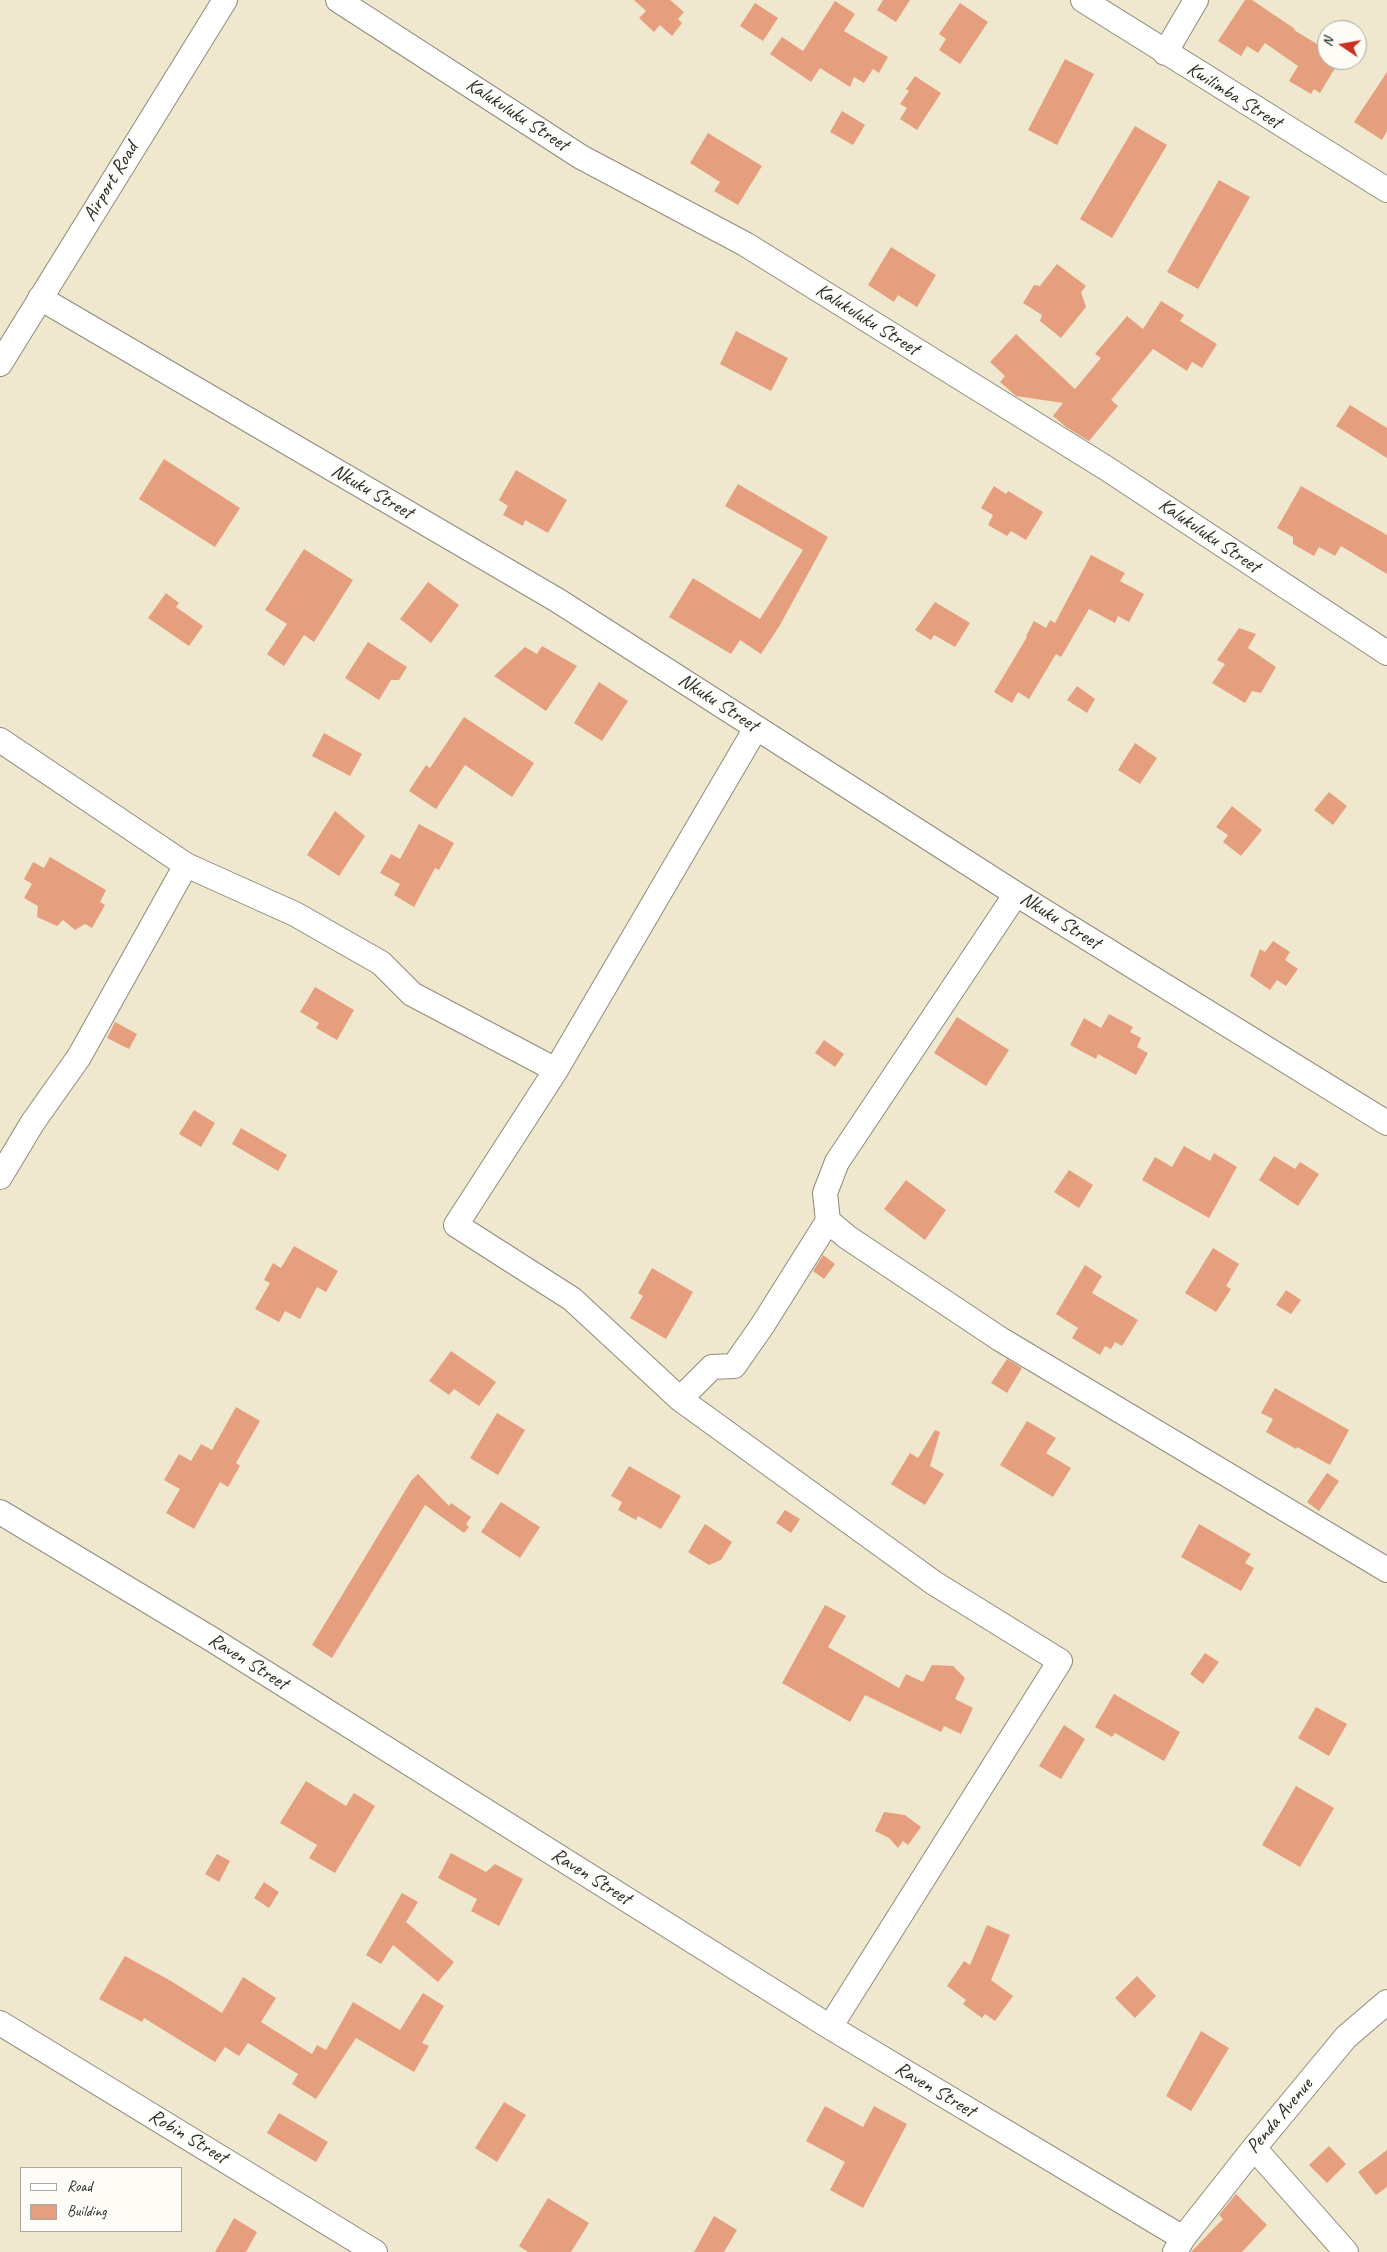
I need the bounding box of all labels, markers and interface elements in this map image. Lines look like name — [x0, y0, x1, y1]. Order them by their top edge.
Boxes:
north arrow — [1317, 20, 1367, 70]
text: N — [1319, 36, 1337, 48]
street label: Kwilimba Street — [1182, 57, 1286, 135]
street label: Kalukuluku Street — [461, 73, 573, 157]
street label: Airport Road — [78, 138, 144, 226]
street label: Kalukuluku Street — [811, 279, 923, 361]
street label: Nkuku Street — [327, 459, 417, 525]
street label: Kalukuluku Street — [1154, 493, 1264, 579]
street label: Nkuku Street — [674, 668, 762, 738]
street label: Nkuku Street — [1015, 887, 1105, 955]
street label: Raven Street — [204, 1628, 292, 1696]
street label: Raven Street — [547, 1843, 635, 1911]
street label: Raven Street — [891, 2057, 979, 2123]
street label: Penda Avenue — [1242, 2073, 1318, 2159]
street label: Robin Street — [144, 2104, 232, 2170]
legend — [20, 2167, 182, 2232]
text: Road — [67, 2177, 92, 2196]
text: Building — [67, 2202, 106, 2221]

